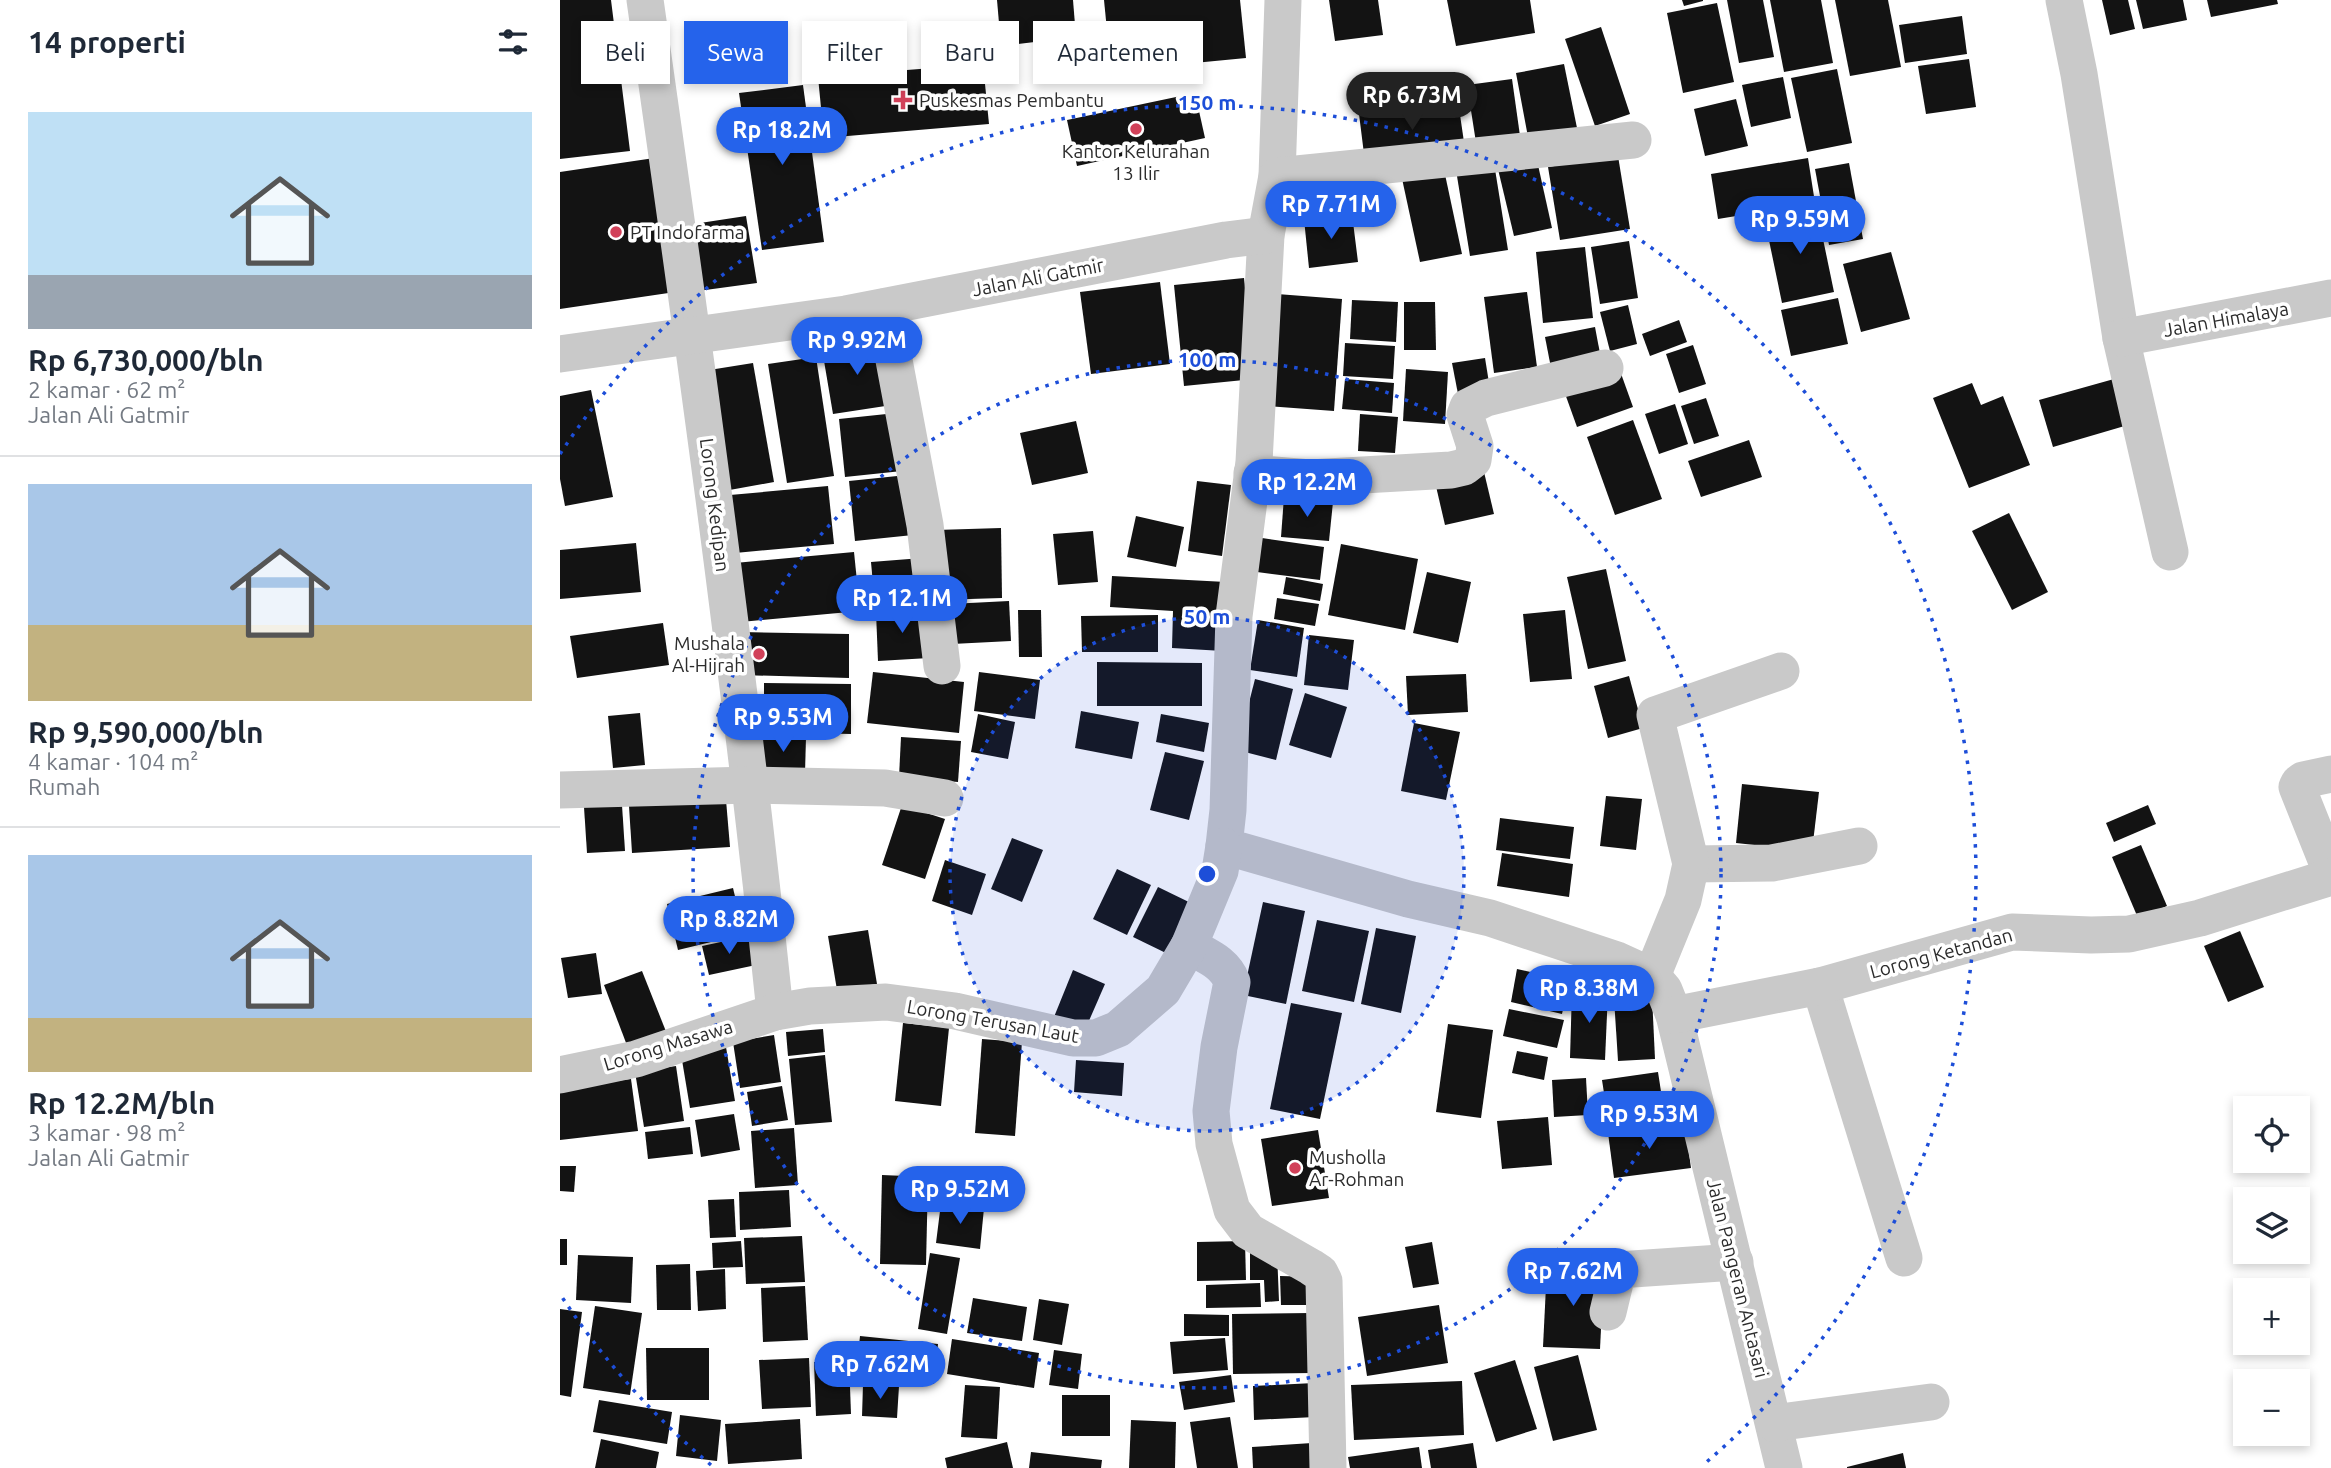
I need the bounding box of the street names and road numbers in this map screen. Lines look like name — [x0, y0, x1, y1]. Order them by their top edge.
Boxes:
street label: Jalan Ali Gatmir — [970, 253, 1106, 301]
street label: Jalan Himalaya — [2162, 297, 2290, 341]
street label: Lorong Kedipan — [696, 437, 734, 573]
street label: Lorong Ketandan — [1867, 923, 2015, 983]
street label: Lorong Terusan Laut — [905, 995, 1081, 1047]
street label: Lorong Masawa — [601, 1015, 735, 1075]
street label: Jalan Pangeran Antasari — [1703, 1176, 1773, 1380]

